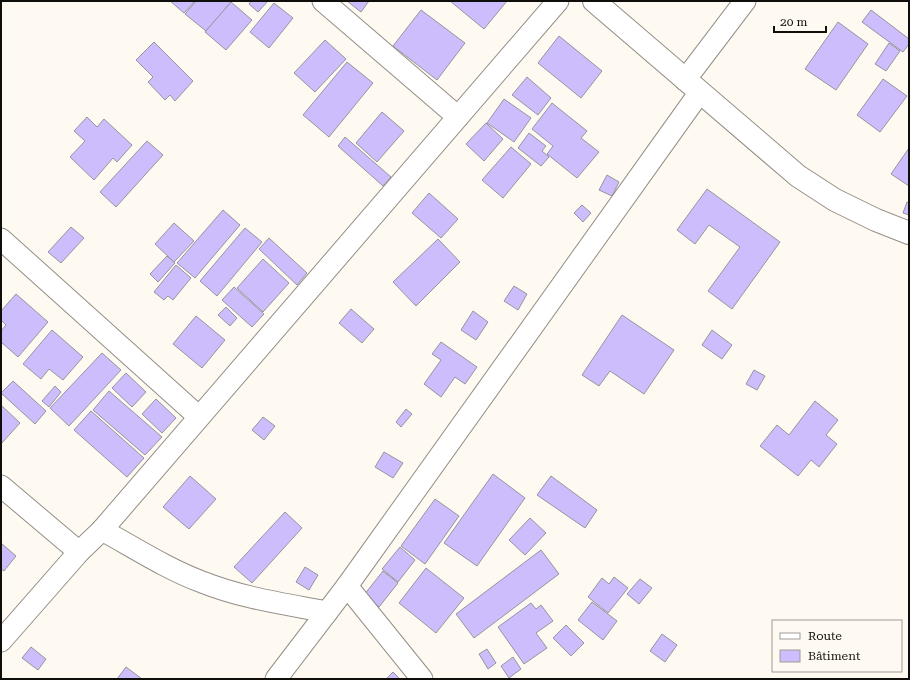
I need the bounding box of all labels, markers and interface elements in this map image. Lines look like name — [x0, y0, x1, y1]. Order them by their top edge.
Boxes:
scale bar — [774, 8, 826, 34]
text: 20 m — [780, 15, 807, 29]
legend — [772, 620, 902, 672]
text: Route — [808, 629, 842, 643]
text: Bâtiment — [808, 649, 861, 663]

